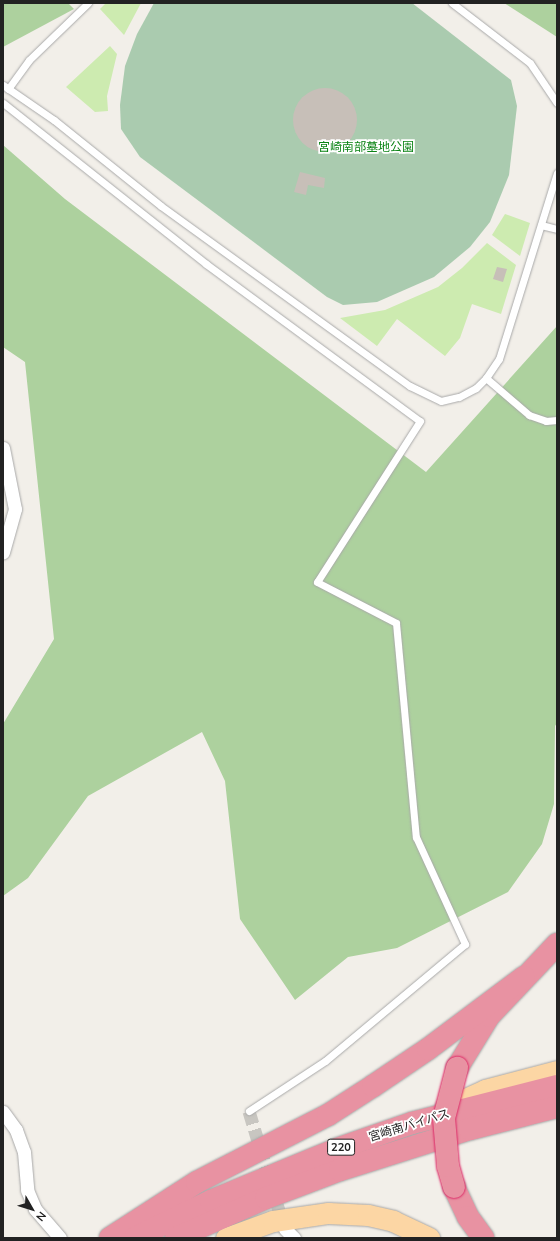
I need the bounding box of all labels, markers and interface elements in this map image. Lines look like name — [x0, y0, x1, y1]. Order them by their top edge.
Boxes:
park label: 宮崎南部墓地公園 — [318, 140, 414, 154]
street label: 宮崎南バイパス — [367, 1106, 451, 1144]
road number: 220 — [327, 1138, 355, 1156]
north arrow — [12, 1189, 52, 1229]
text: N — [33, 1209, 49, 1224]

